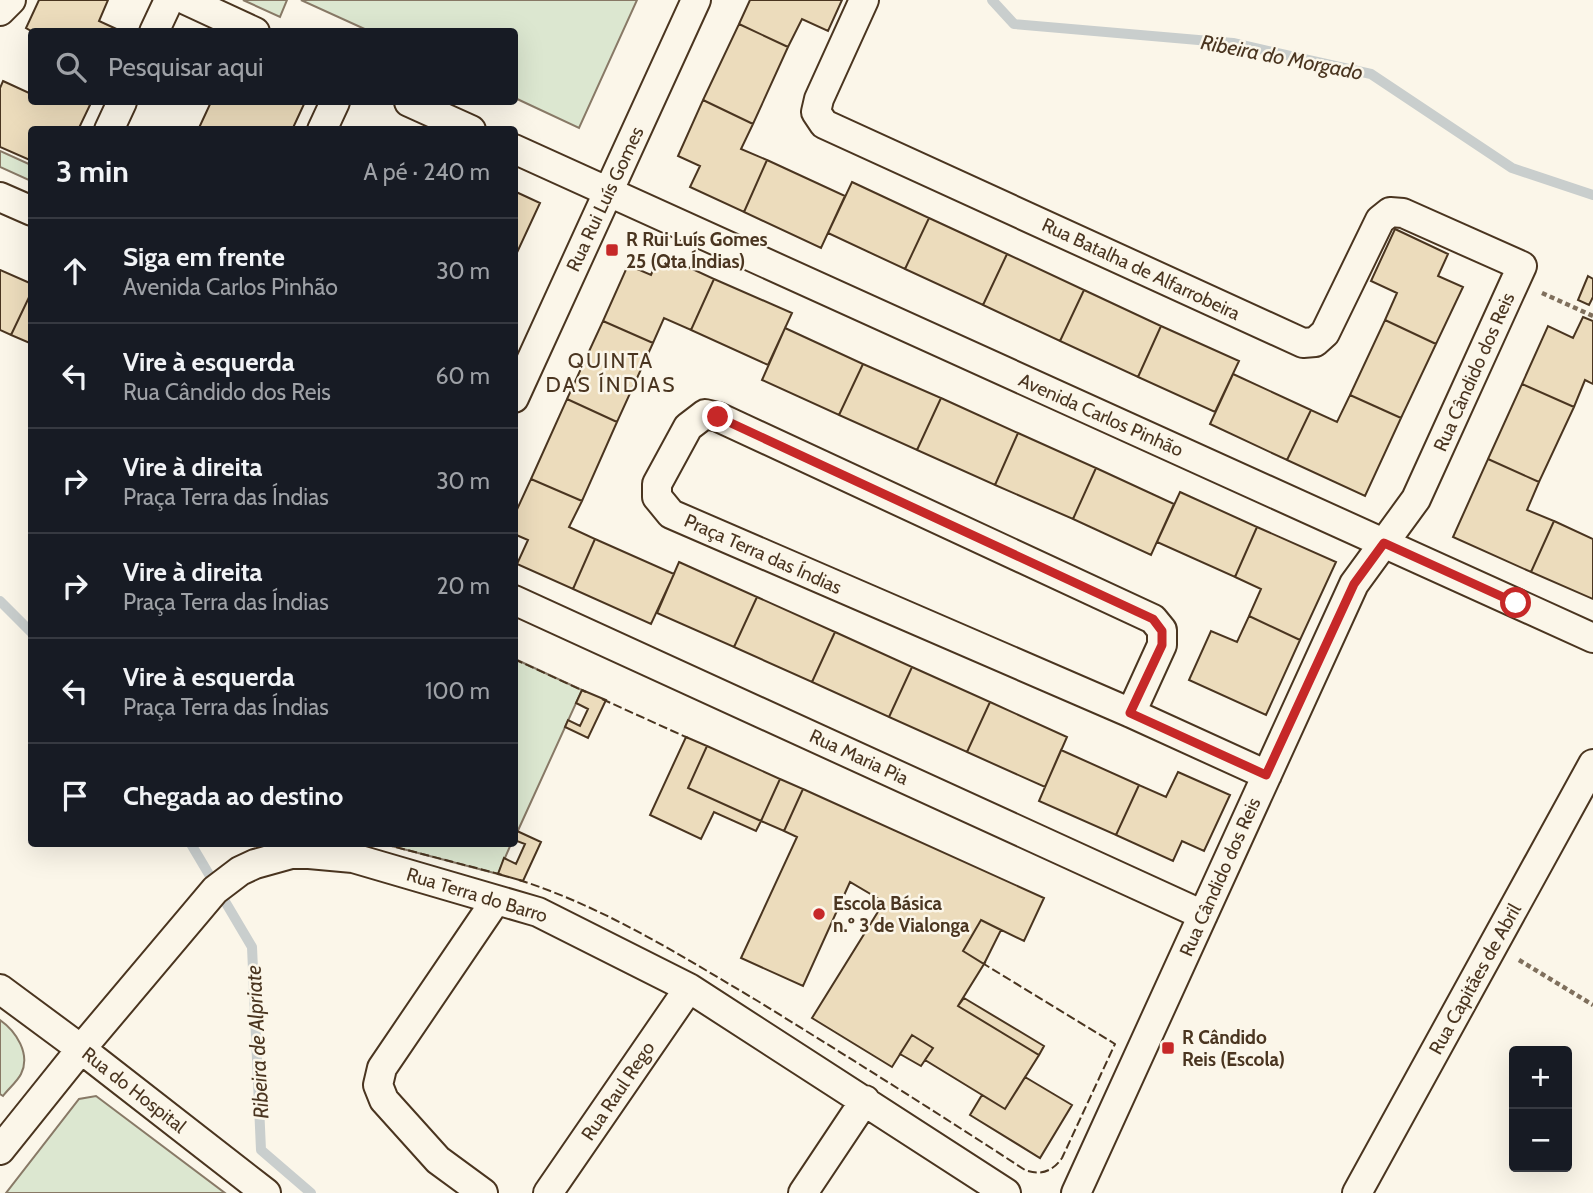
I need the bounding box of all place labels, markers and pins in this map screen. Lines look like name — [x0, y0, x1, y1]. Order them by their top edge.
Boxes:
place label: R Rui Luís Gomes 25 (Qta Índias) — [626, 228, 768, 273]
marker: R Rui Luís Gomes 25 (Qta Índias) — [604, 242, 620, 258]
place label: Escola Básica n.º 3 de Vialonga — [833, 892, 970, 937]
marker: Escola Básica n.º 3 de Vialonga — [811, 906, 827, 922]
place label: R Cândido Reis (Escola) — [1182, 1026, 1285, 1071]
marker: R Cândido Reis (Escola) — [1160, 1040, 1176, 1056]

